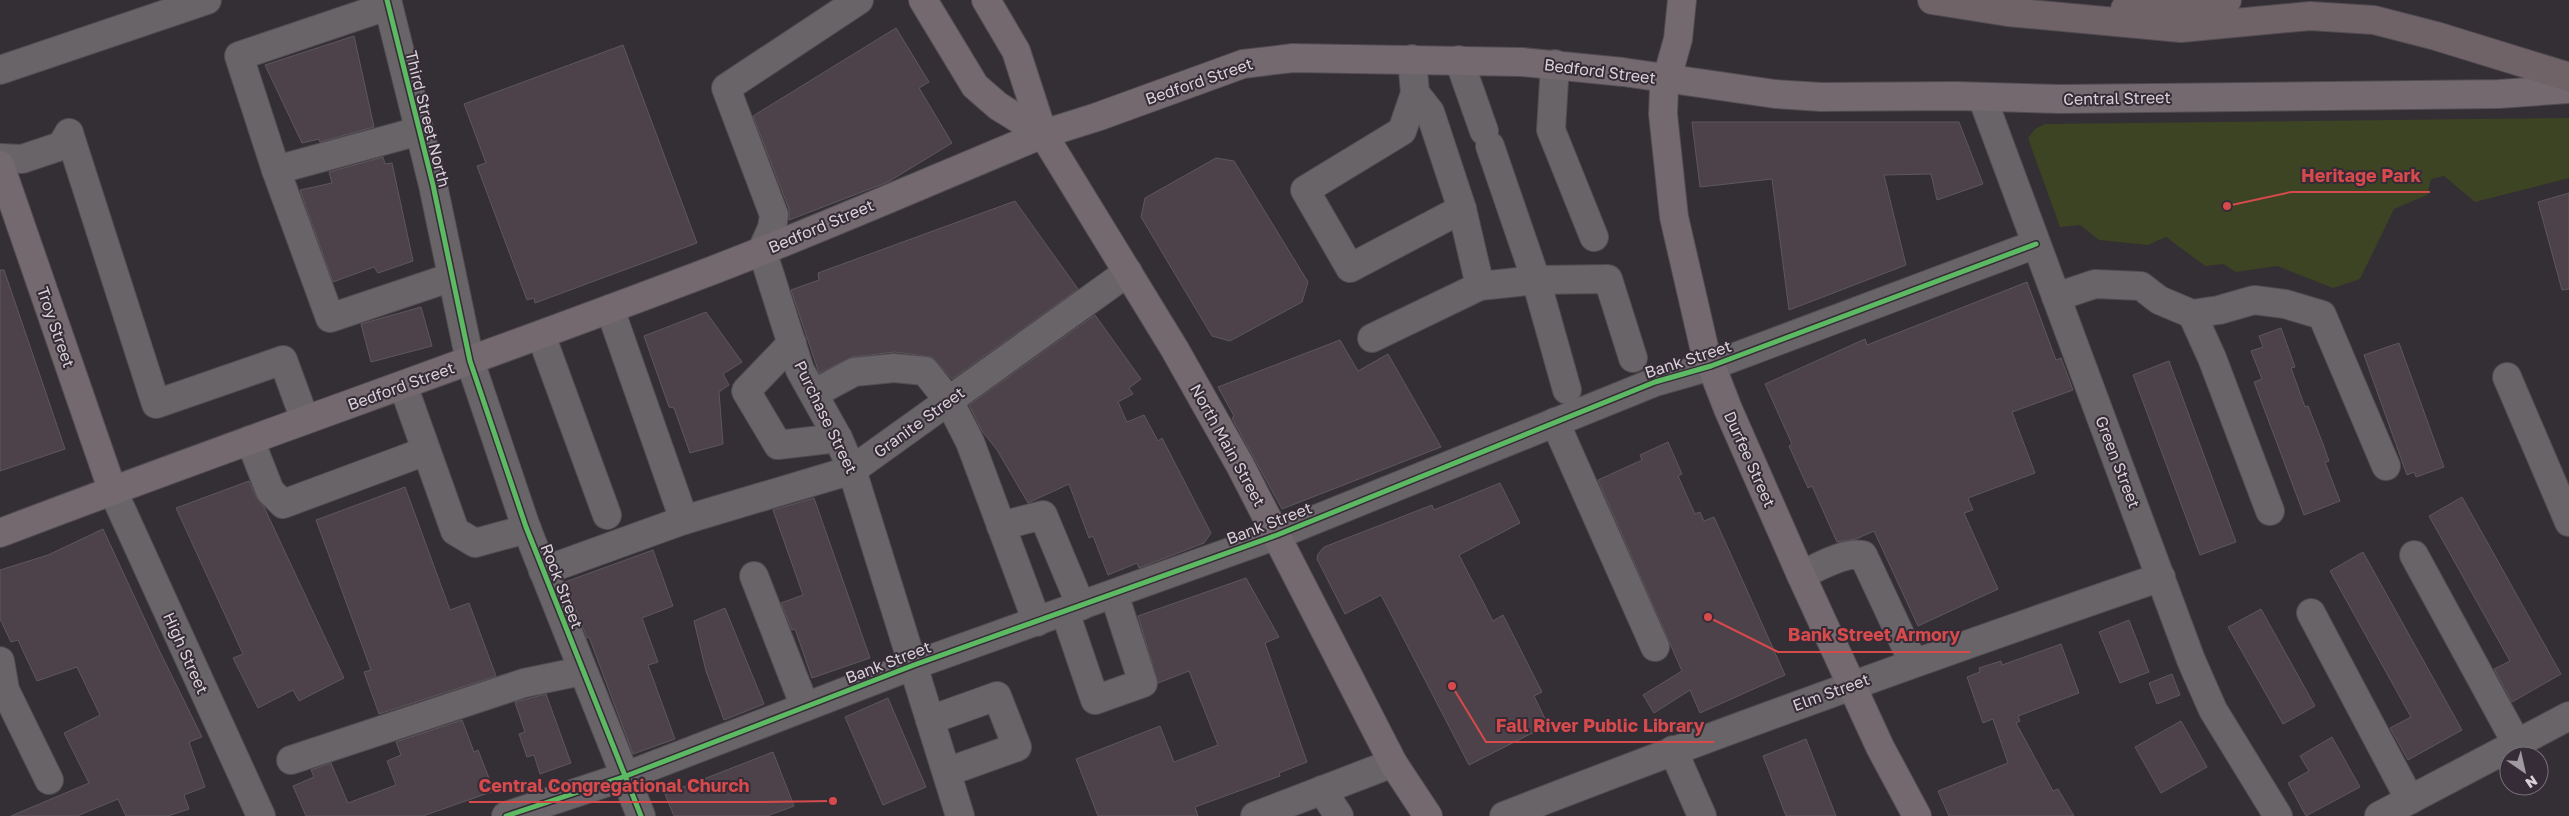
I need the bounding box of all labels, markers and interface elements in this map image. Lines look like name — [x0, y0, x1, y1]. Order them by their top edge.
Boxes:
street label: Third Street North — [401, 49, 455, 189]
street label: Bedford Street — [1143, 53, 1255, 109]
street label: Bedford Street — [1543, 54, 1657, 88]
street label: Central Street — [2063, 87, 2171, 109]
callout: Heritage Park — [2291, 159, 2430, 192]
text: Heritage Park — [2301, 164, 2421, 186]
street label: Bedford Street — [765, 195, 877, 257]
street label: Troy Street — [33, 284, 79, 370]
street label: Bank Street — [1642, 336, 1734, 382]
street label: Bedford Street — [345, 357, 457, 415]
street label: Purchase Street — [790, 357, 862, 477]
street label: North Main Street — [1186, 380, 1270, 510]
street label: Granite Street — [870, 382, 968, 462]
street label: Durfee Street — [1720, 408, 1780, 510]
street label: Green Street — [2091, 413, 2145, 511]
street label: Bank Street — [1223, 498, 1315, 548]
street label: Rock Street — [537, 541, 587, 631]
street label: High Street — [159, 609, 213, 697]
callout: Bank Street Armory — [1778, 619, 1970, 652]
text: Bank Street Armory — [1788, 623, 1960, 645]
street label: Bank Street — [842, 637, 934, 687]
street label: Elm Street — [1790, 669, 1872, 715]
callout: Fall River Public Library — [1486, 709, 1714, 742]
text: Fall River Public Library — [1496, 714, 1705, 736]
north arrow — [2499, 746, 2549, 796]
callout: Central Congregational Church — [469, 769, 760, 802]
text: N — [2522, 772, 2541, 792]
text: Central Congregational Church — [479, 774, 750, 796]

